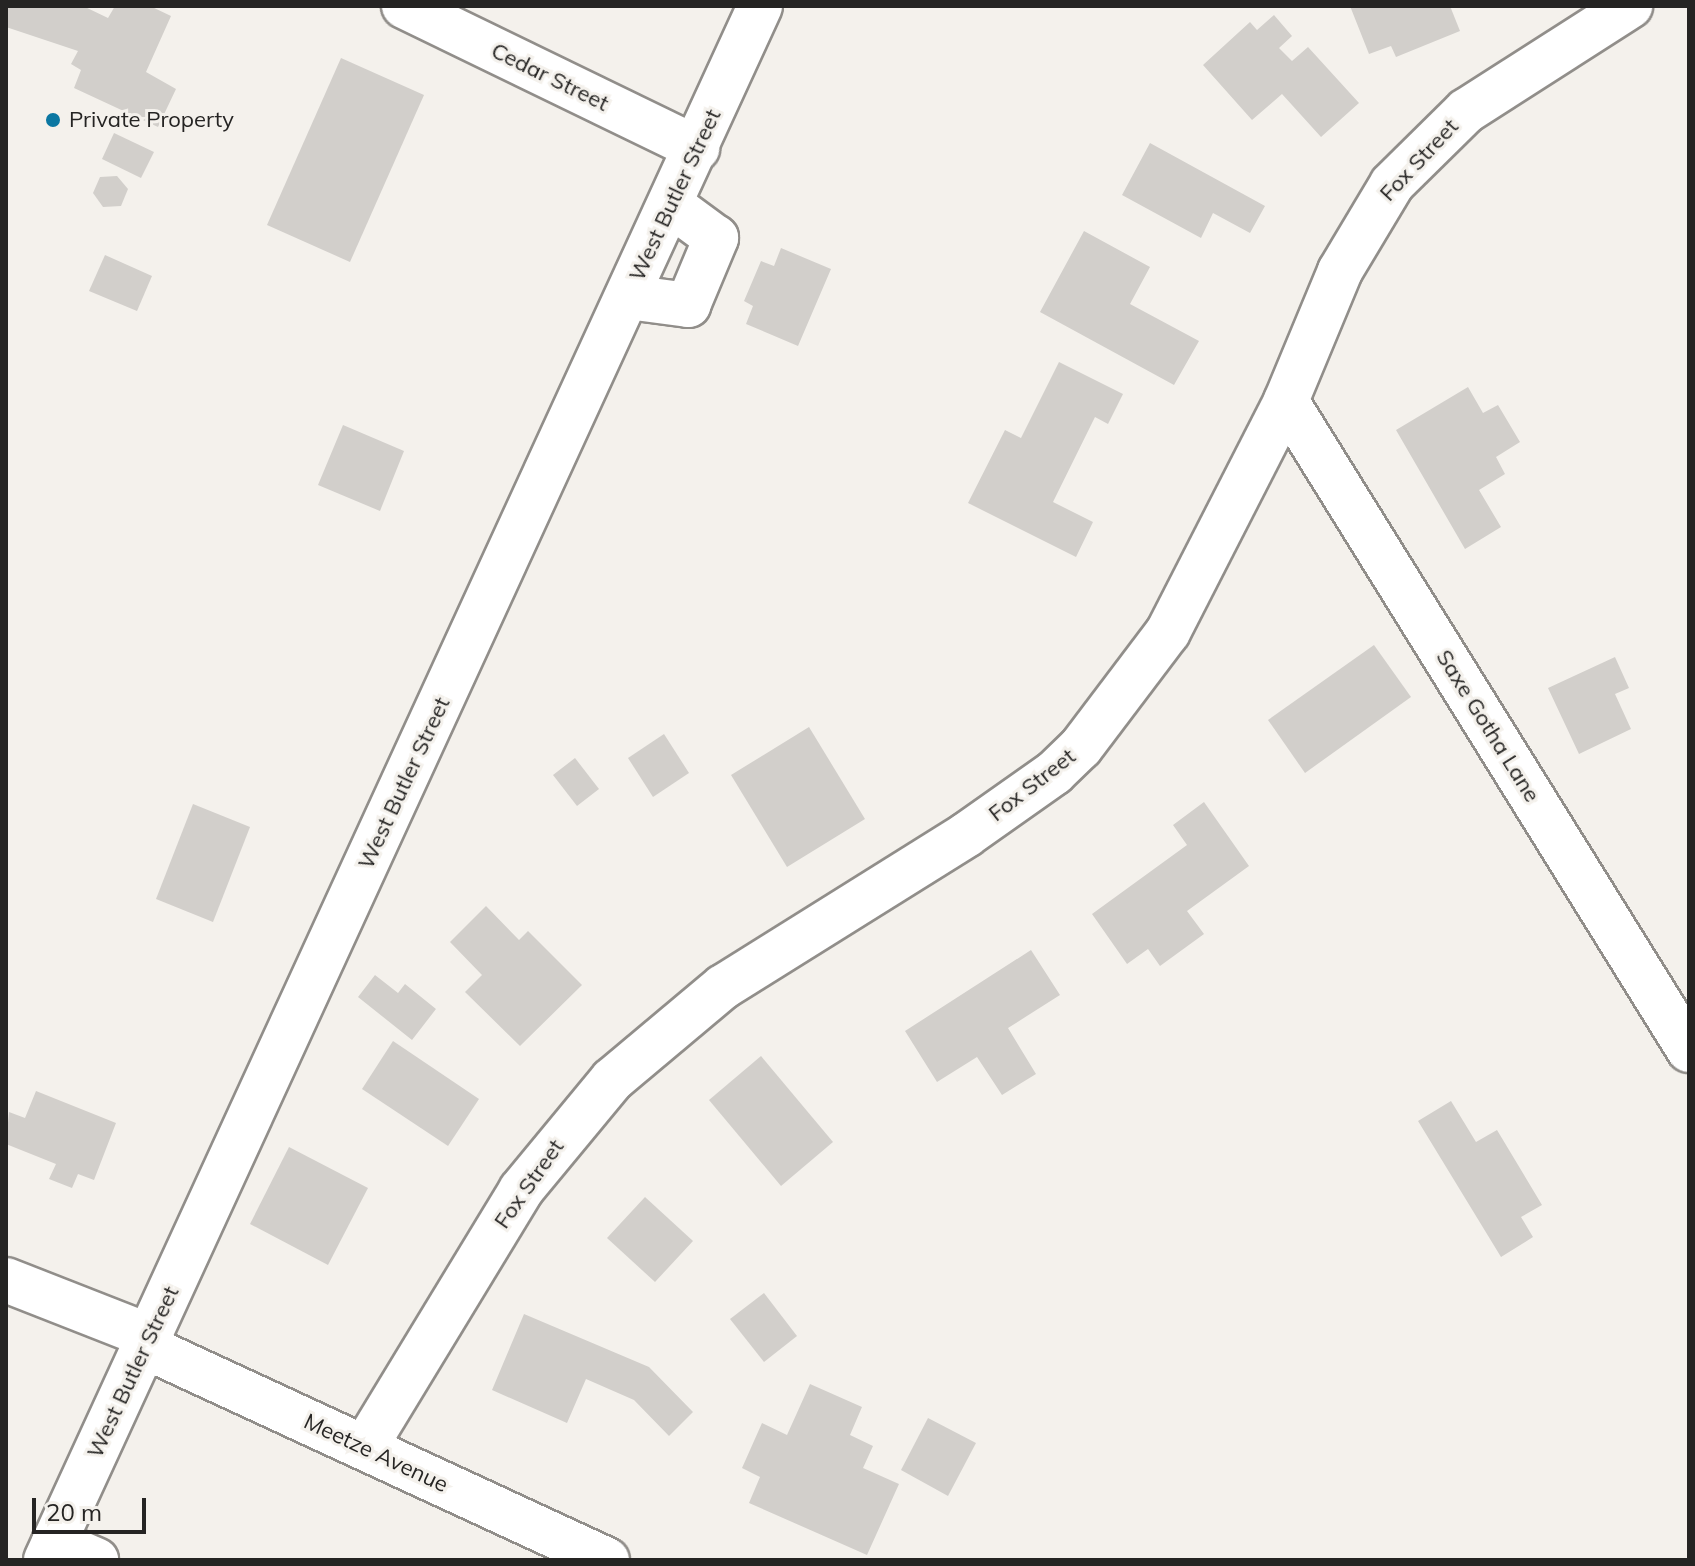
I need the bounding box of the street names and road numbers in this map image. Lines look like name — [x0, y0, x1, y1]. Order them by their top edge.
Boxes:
street label: Cedar Street — [487, 37, 613, 117]
street label: West Butler Street — [624, 105, 726, 285]
street label: Fox Street — [1374, 113, 1464, 207]
street label: Saxe Gotha Lane — [1431, 645, 1545, 807]
street label: West Butler Street — [353, 693, 455, 873]
street label: Fox Street — [983, 743, 1081, 827]
street label: Fox Street — [489, 1134, 569, 1234]
street label: West Butler Street — [82, 1282, 184, 1462]
street label: Meetze Avenue — [300, 1408, 452, 1498]

